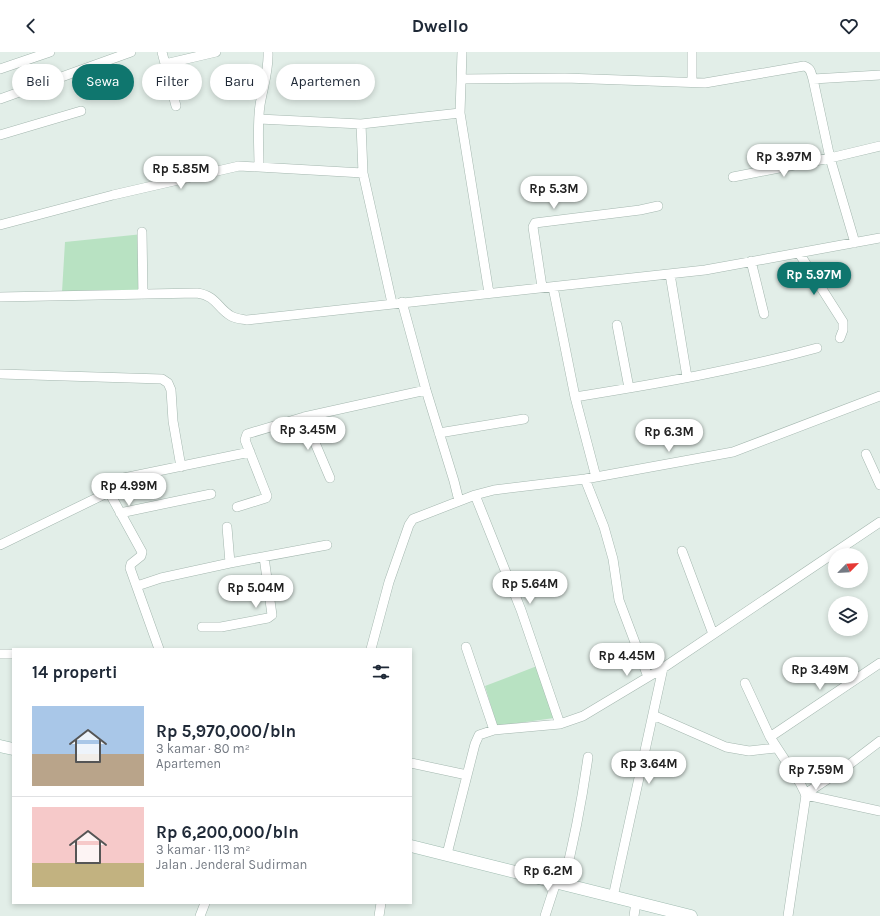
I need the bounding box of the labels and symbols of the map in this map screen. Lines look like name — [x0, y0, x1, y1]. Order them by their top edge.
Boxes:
pin: Rp 3.97M — [743, 144, 825, 178]
pin: Rp 5.85M — [140, 156, 222, 190]
pin: Rp 5.3M — [517, 176, 591, 210]
pin: Rp 5.97M — [773, 262, 855, 296]
pin: Rp 3.45M — [267, 417, 349, 451]
pin: Rp 6.3M — [632, 419, 706, 453]
pin: Rp 4.99M — [88, 473, 170, 507]
north arrow — [828, 548, 868, 588]
pin: Rp 5.64M — [489, 571, 571, 605]
pin: Rp 5.04M — [215, 575, 297, 609]
pin: Rp 4.45M — [586, 643, 668, 677]
pin: Rp 3.49M — [779, 657, 861, 691]
pin: Rp 3.64M — [608, 751, 690, 785]
pin: Rp 7.59M — [775, 757, 857, 791]
pin: Rp 6.2M — [511, 858, 585, 892]

